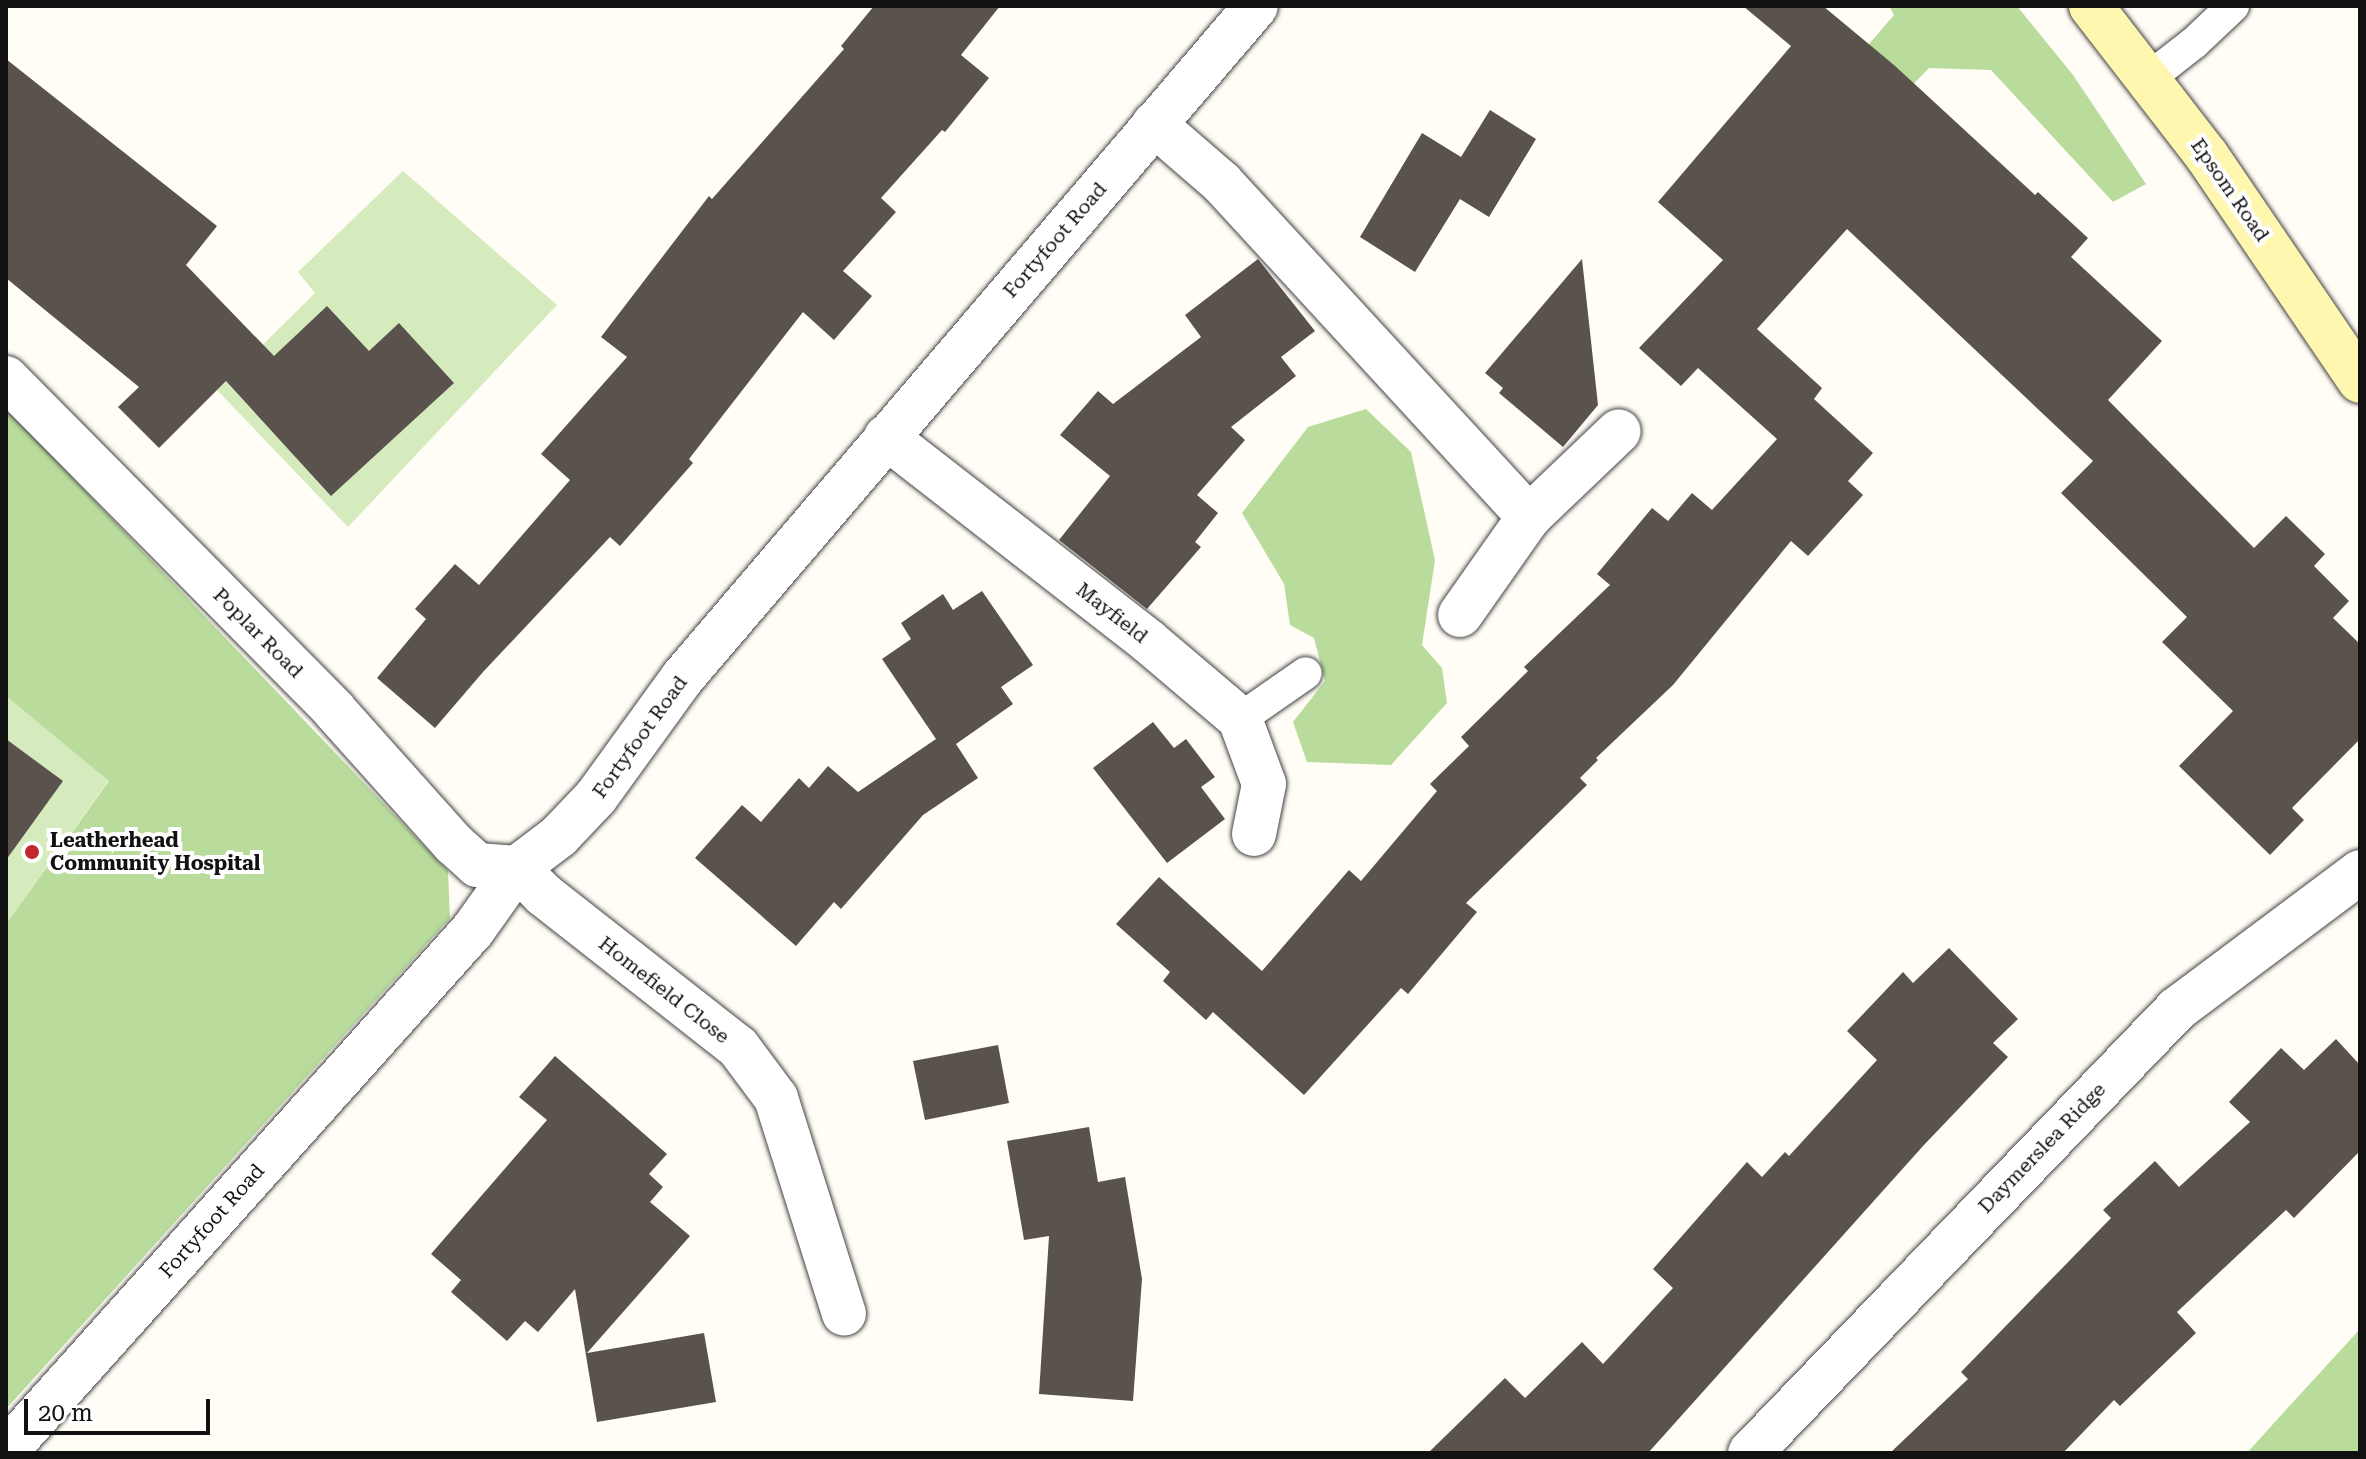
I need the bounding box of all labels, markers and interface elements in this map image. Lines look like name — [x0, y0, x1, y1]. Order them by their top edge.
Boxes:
street label: Epsom Road — [2186, 134, 2274, 246]
street label: Fortyfoot Road — [998, 177, 1112, 303]
street label: Mayfield — [1071, 578, 1153, 648]
street label: Poplar Road — [208, 583, 308, 683]
street label: Fortyfoot Road — [588, 671, 692, 803]
place label: Leatherhead Community Hospital — [50, 828, 260, 875]
marker: Leatherhead Community Hospital — [21, 841, 43, 863]
street label: Homefield Close — [594, 931, 734, 1049]
street label: Daymerslea Ridge — [1973, 1078, 2111, 1218]
street label: Fortyfoot Road — [154, 1159, 270, 1283]
scale bar — [28, 1383, 214, 1433]
text: 20 m — [38, 1399, 93, 1427]

